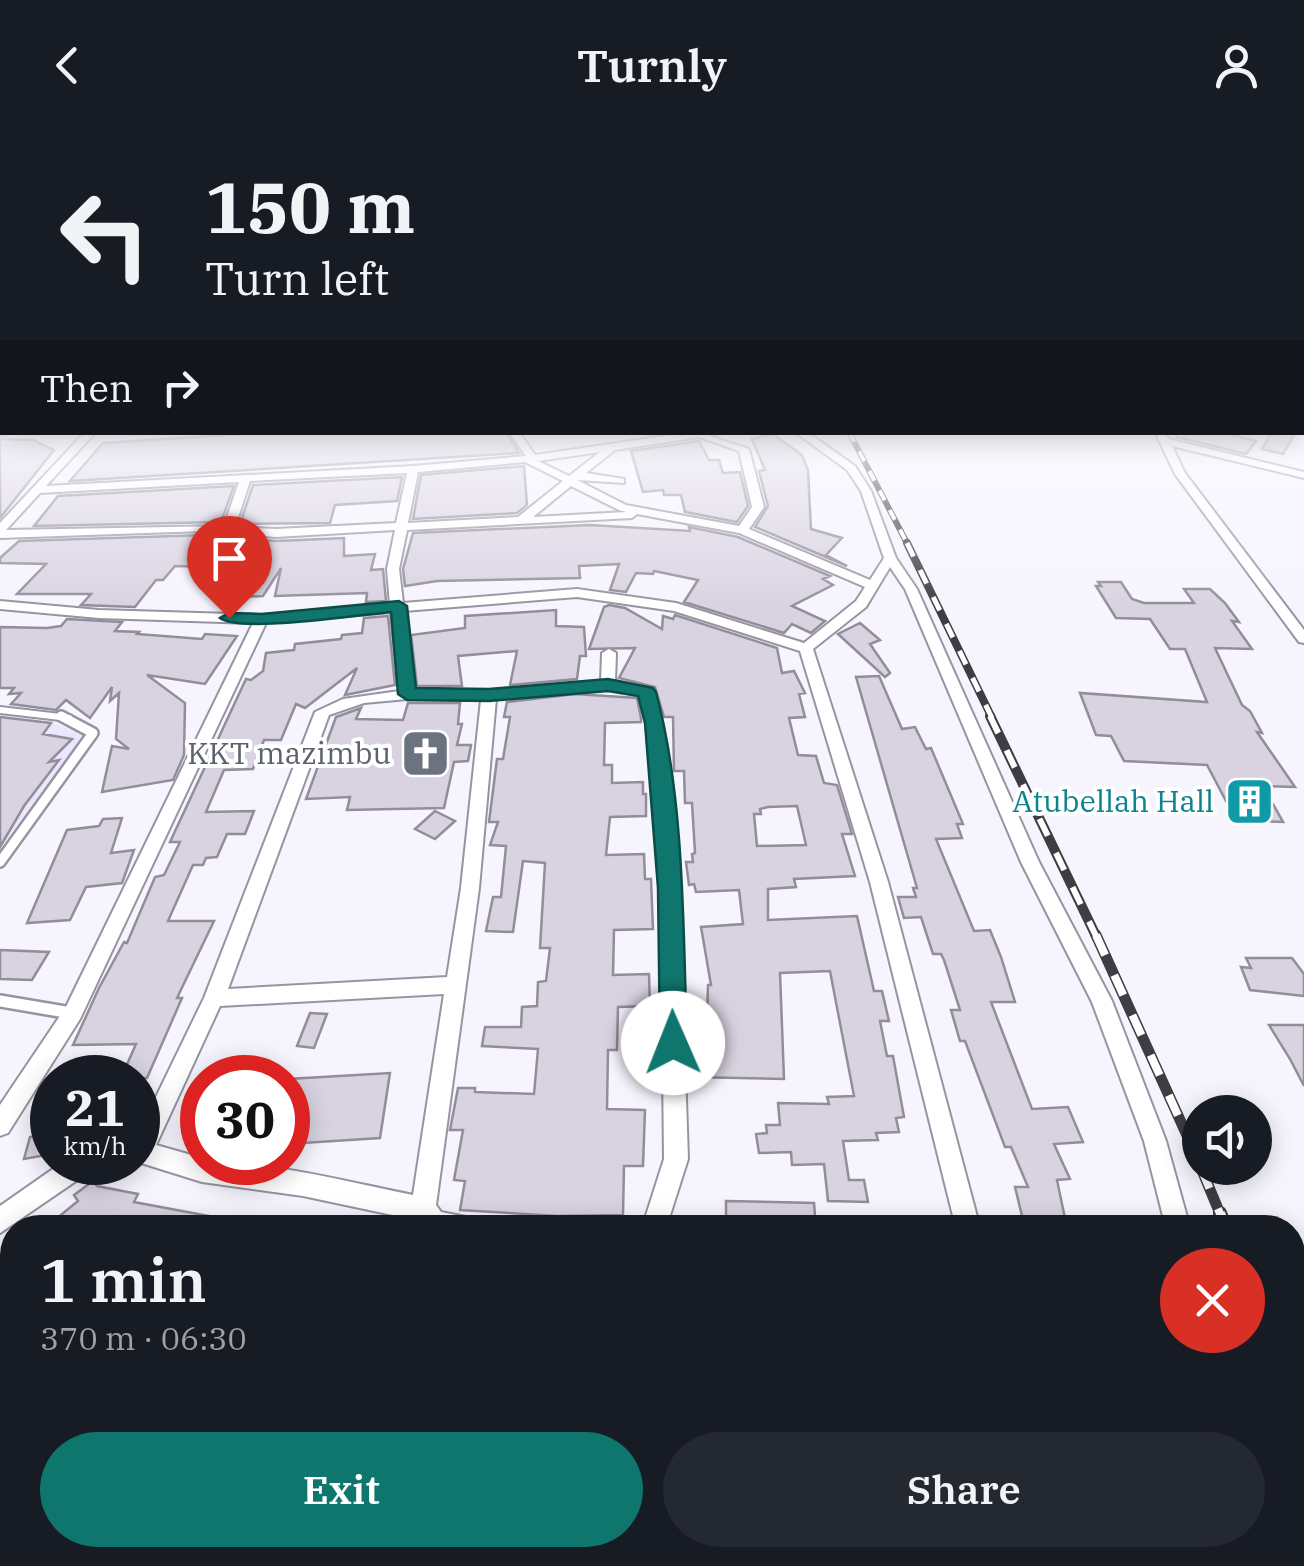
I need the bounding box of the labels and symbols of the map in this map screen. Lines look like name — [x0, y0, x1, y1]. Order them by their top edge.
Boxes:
pin — [187, 516, 272, 619]
church icon: KKT mazimbu — [400, 728, 452, 780]
place label: KKT mazimbu — [187, 733, 391, 772]
building icon: Atubellah Hall — [1223, 776, 1275, 828]
place label: Atubellah Hall — [1012, 781, 1214, 820]
position arrow — [621, 991, 725, 1095]
speed limit sign: 30 — [180, 1055, 310, 1185]

